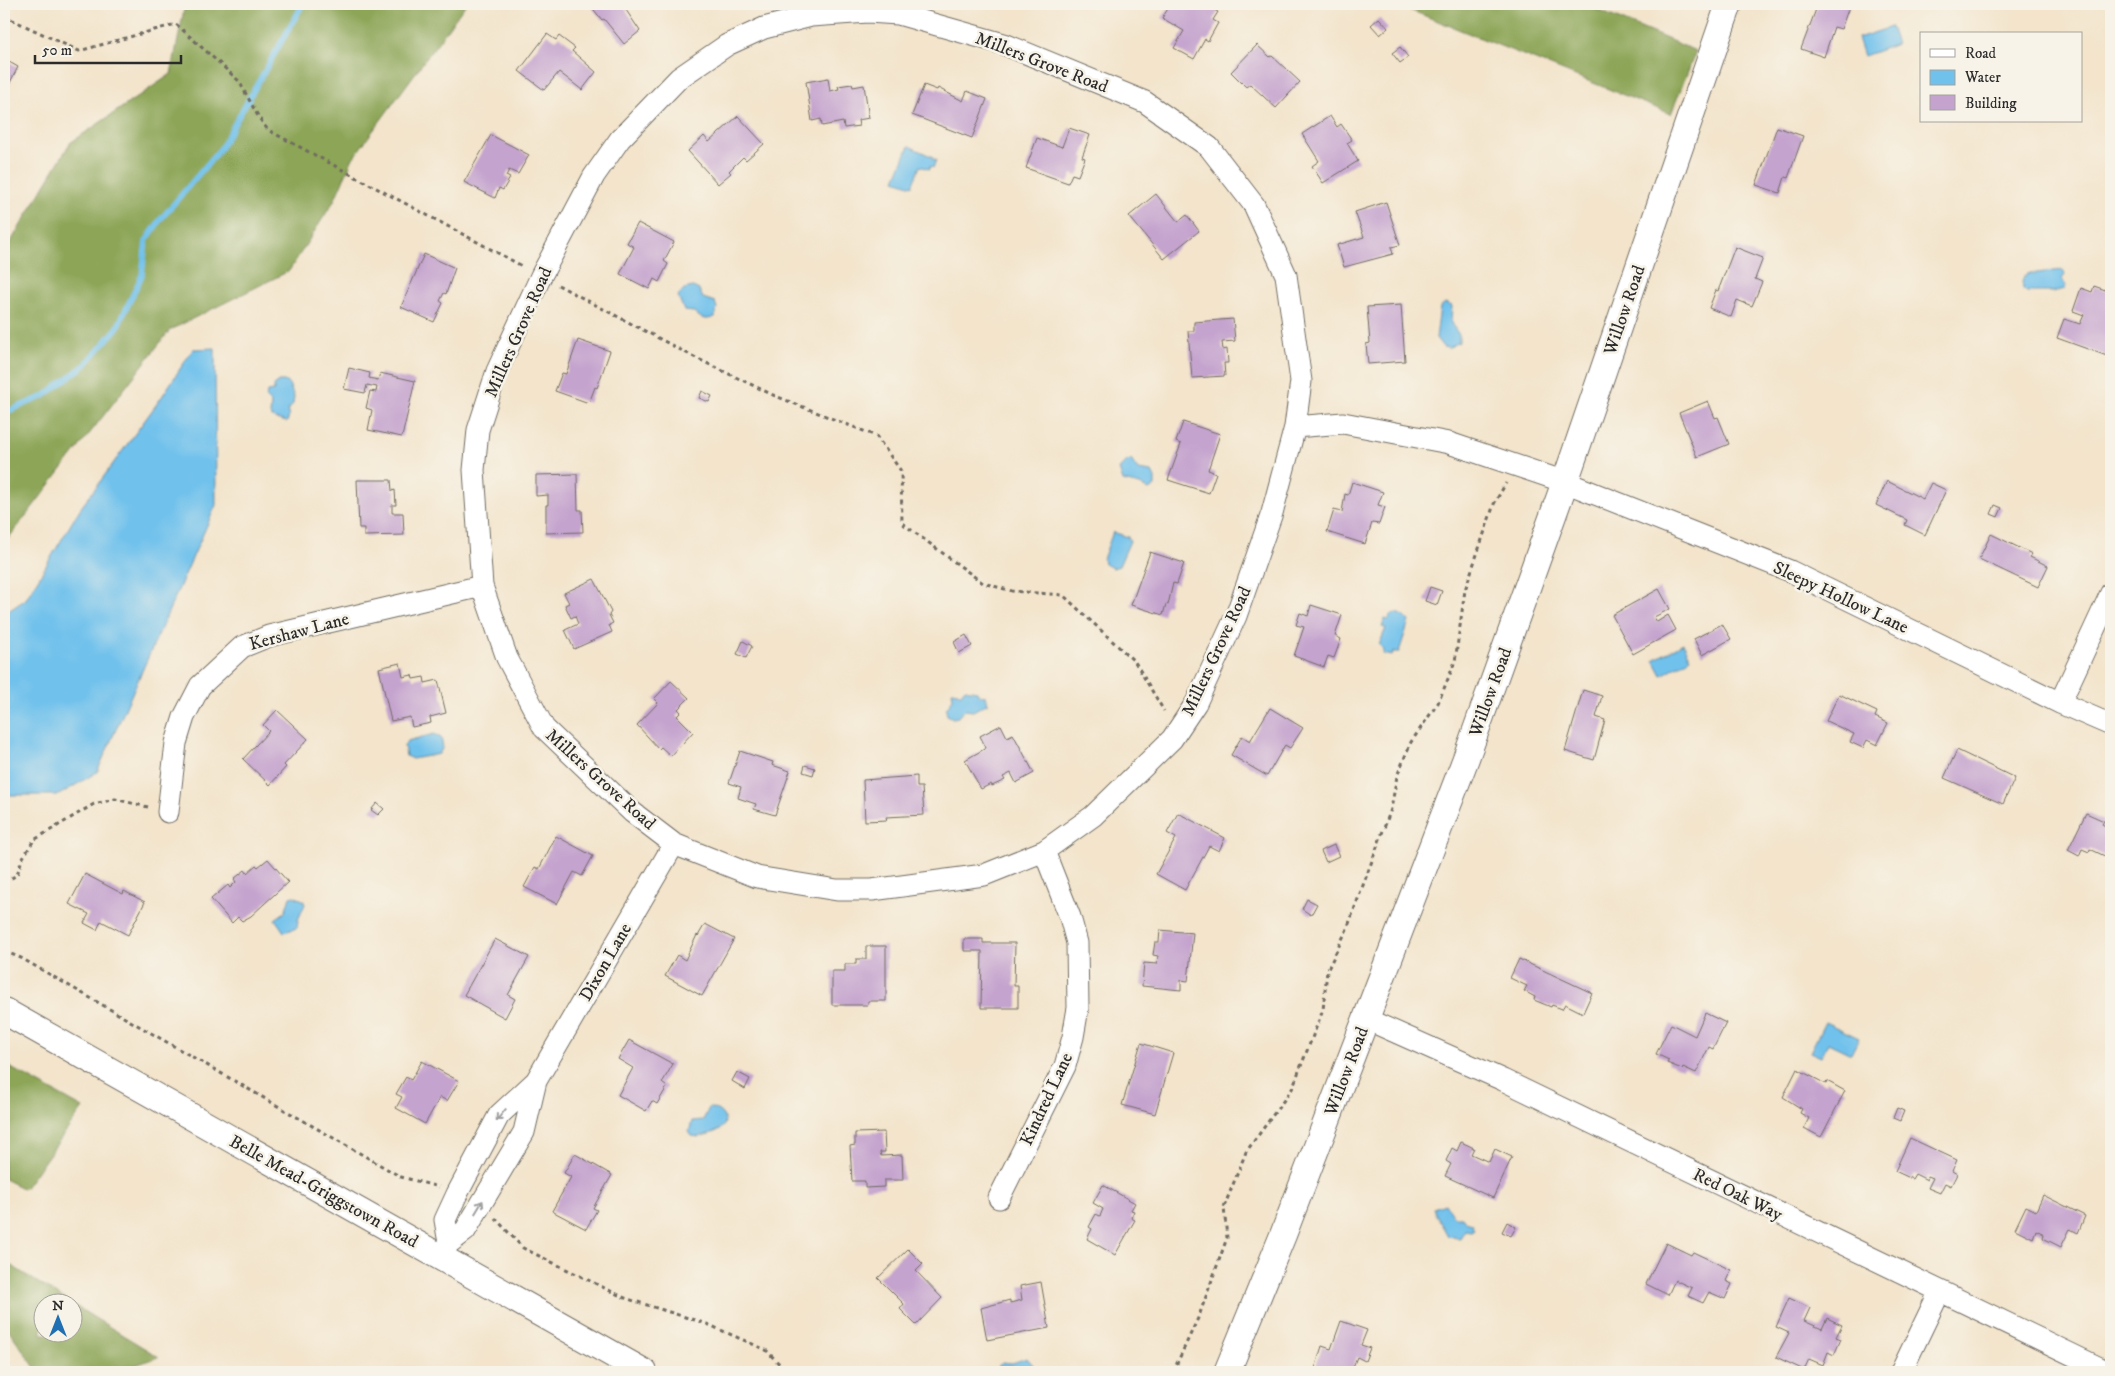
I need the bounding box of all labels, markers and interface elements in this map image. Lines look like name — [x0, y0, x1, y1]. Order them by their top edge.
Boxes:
street label: Millers Grove Road — [972, 28, 1111, 98]
scale bar — [35, 32, 181, 64]
legend — [1920, 32, 2082, 122]
text: 50 m — [42, 41, 72, 60]
text: Road — [1965, 44, 1997, 63]
text: Water — [1964, 68, 2001, 87]
text: Building — [1965, 94, 2017, 113]
street label: Willow Road — [1599, 263, 1651, 359]
street label: Millers Grove Road — [480, 264, 558, 401]
street label: Sleepy Hollow Lane — [1769, 557, 1912, 639]
street label: Millers Grove Road — [1177, 583, 1257, 720]
street label: Kershaw Lane — [247, 608, 352, 656]
street label: Willow Road — [1464, 645, 1517, 741]
street label: Millers Grove Road — [541, 725, 660, 835]
street label: Dixon Lane — [575, 920, 637, 1005]
street label: Willow Road — [1320, 1024, 1374, 1120]
street label: Kindred Lane — [1016, 1049, 1078, 1149]
one-way arrow — [496, 1109, 507, 1122]
street label: Belle Mead-Griggstown Road — [225, 1131, 422, 1253]
street label: Red Oak Way — [1689, 1164, 1786, 1226]
one-way arrow — [475, 1200, 485, 1214]
north arrow — [32, 1294, 82, 1344]
text: N — [52, 1297, 64, 1315]

